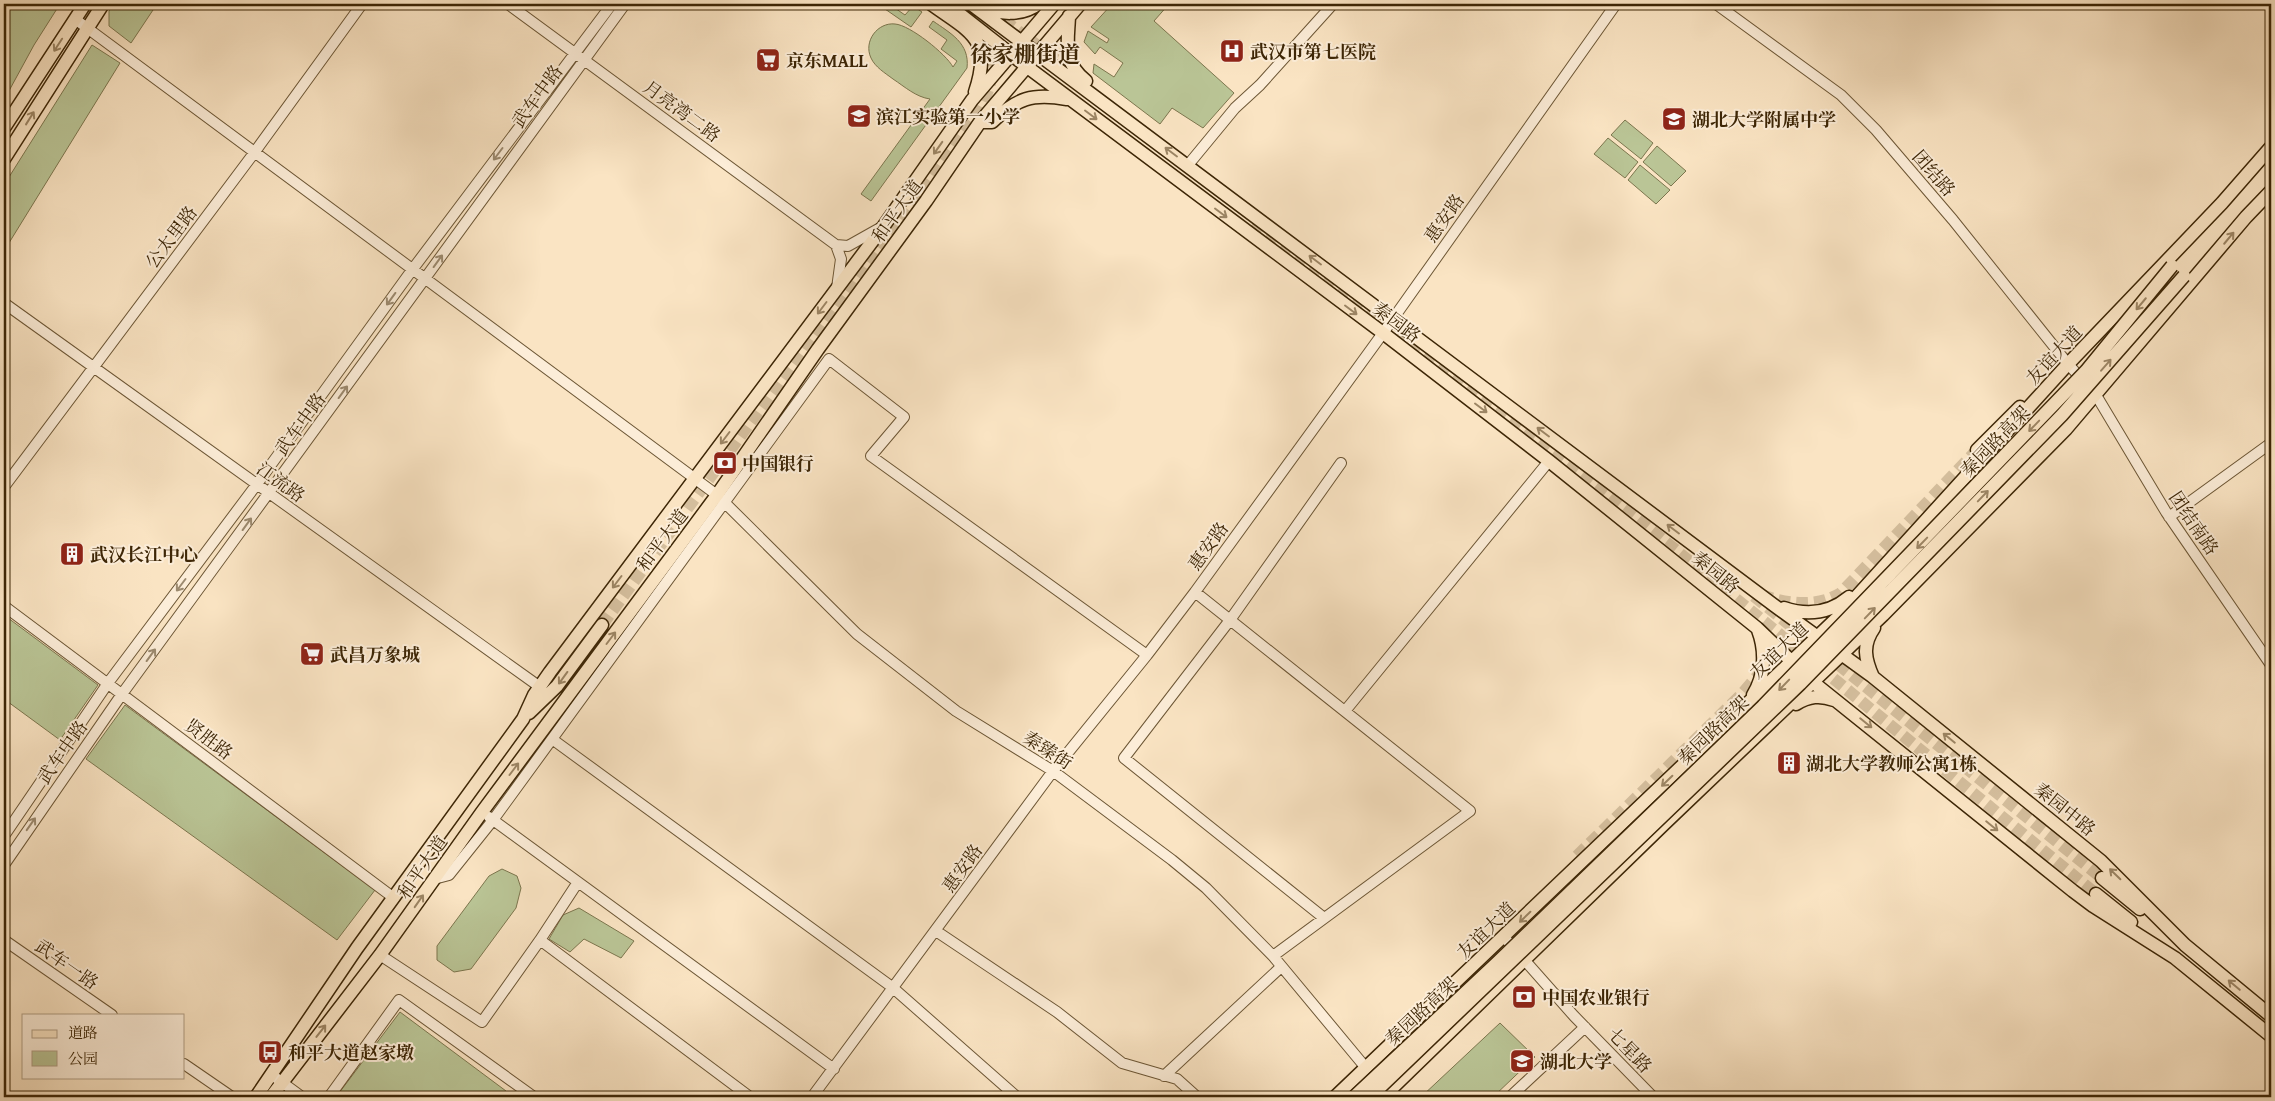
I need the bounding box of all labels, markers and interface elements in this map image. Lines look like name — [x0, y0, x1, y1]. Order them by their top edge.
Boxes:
one-way arrow — [53, 37, 63, 51]
district label: 徐家棚街道 — [970, 38, 1080, 70]
hospital icon: 武汉市第七医院 — [1219, 38, 1245, 64]
place label: 武汉市第七医院 — [1250, 38, 1376, 65]
supermarket icon: 京东MALL — [755, 47, 781, 73]
place label: 京东MALL — [786, 47, 868, 74]
street label: 武车中路 — [505, 59, 569, 133]
street label: 月亮湾二路 — [638, 74, 726, 148]
school or university icon: 滨江实验第一小学 — [846, 103, 872, 129]
place label: 滨江实验第一小学 — [876, 103, 1020, 130]
school or university icon: 湖北大学附属中学 — [1661, 106, 1687, 132]
place label: 湖北大学附属中学 — [1692, 106, 1836, 133]
one-way arrow — [1084, 110, 1097, 121]
one-way arrow — [25, 111, 35, 125]
one-way arrow — [933, 141, 943, 155]
street label: 团结路 — [1906, 144, 1962, 202]
one-way arrow — [493, 147, 503, 161]
one-way arrow — [1165, 147, 1178, 158]
street label: 和平大道 — [865, 174, 929, 248]
street label: 惠安路 — [1417, 188, 1471, 248]
street label: 公太里路 — [139, 200, 203, 274]
one-way arrow — [1214, 207, 1227, 218]
one-way arrow — [2223, 231, 2234, 244]
one-way arrow — [433, 255, 444, 268]
one-way arrow — [1309, 255, 1322, 266]
one-way arrow — [386, 292, 396, 306]
street label: 秦园路 — [1367, 295, 1427, 349]
one-way arrow — [2136, 297, 2147, 310]
one-way arrow — [817, 301, 828, 314]
one-way arrow — [1344, 305, 1358, 315]
street label: 友谊大道 — [2020, 319, 2088, 391]
one-way arrow — [2100, 358, 2112, 371]
one-way arrow — [338, 385, 348, 399]
street label: 武车中路 — [268, 387, 332, 461]
street label: 秦园路高架 — [1954, 399, 2036, 483]
one-way arrow — [1474, 403, 1487, 414]
one-way arrow — [2028, 420, 2040, 432]
one-way arrow — [1537, 426, 1550, 437]
one-way arrow — [720, 431, 731, 444]
bank icon: 中国银行 — [712, 450, 738, 476]
place label: 中国银行 — [742, 450, 814, 477]
street label: 江流路 — [251, 455, 311, 509]
street label: 团结南路 — [2163, 486, 2225, 560]
one-way arrow — [1977, 490, 1989, 502]
street label: 和平大道 — [630, 503, 694, 577]
street label: 惠安路 — [1181, 516, 1235, 576]
one-way arrow — [242, 517, 252, 531]
one-way arrow — [1666, 524, 1680, 534]
one-way arrow — [1916, 537, 1928, 550]
building icon: 武汉长江中心 — [59, 541, 85, 567]
place label: 武汉长江中心 — [90, 541, 198, 568]
street label: 秦园路 — [1687, 545, 1745, 599]
one-way arrow — [612, 575, 623, 588]
one-way arrow — [176, 578, 186, 592]
one-way arrow — [1864, 606, 1876, 619]
street label: 友谊大道 — [1744, 615, 1814, 685]
one-way arrow — [606, 632, 616, 646]
supermarket icon: 武昌万象城 — [299, 641, 325, 667]
place label: 武昌万象城 — [330, 641, 420, 668]
one-way arrow — [146, 648, 156, 662]
one-way arrow — [558, 671, 568, 685]
one-way arrow — [1778, 679, 1790, 691]
street label: 秦园路高架 — [1671, 689, 1755, 771]
street label: 贤胜路 — [179, 712, 239, 766]
street label: 武车中路 — [30, 715, 94, 789]
one-way arrow — [1859, 718, 1872, 729]
street label: 秦臻街 — [1018, 724, 1078, 776]
one-way arrow — [1943, 732, 1956, 743]
building icon: 湖北大学教师公寓1栋 — [1776, 750, 1802, 776]
place label: 湖北大学教师公寓1栋 — [1806, 750, 1977, 777]
one-way arrow — [509, 762, 519, 776]
one-way arrow — [1662, 774, 1674, 786]
street label: 秦园中路 — [2029, 776, 2101, 842]
one-way arrow — [27, 818, 37, 832]
one-way arrow — [1985, 820, 1998, 831]
street label: 和平大道 — [390, 830, 454, 904]
street label: 惠安路 — [935, 838, 989, 898]
one-way arrow — [2109, 868, 2122, 880]
one-way arrow — [414, 894, 424, 908]
street label: 友谊大道 — [1451, 895, 1521, 965]
one-way arrow — [1518, 911, 1531, 923]
street label: 武车一路 — [30, 932, 104, 996]
street label: 秦园路高架 — [1379, 970, 1463, 1052]
one-way arrow — [2227, 979, 2240, 991]
bank icon: 中国农业银行 — [1511, 984, 1537, 1010]
place label: 中国农业银行 — [1542, 984, 1650, 1011]
legend — [22, 1014, 185, 1078]
street label: 七星路 — [1602, 1021, 1658, 1079]
text: 道路 — [68, 1022, 98, 1043]
one-way arrow — [316, 1025, 327, 1038]
bus stop icon: 和平大道赵家墩 — [257, 1039, 283, 1065]
place label: 和平大道赵家墩 — [288, 1039, 414, 1066]
text: 公园 — [68, 1048, 98, 1069]
school or university icon: 湖北大学 — [1509, 1048, 1535, 1074]
place label: 湖北大学 — [1540, 1048, 1612, 1075]

